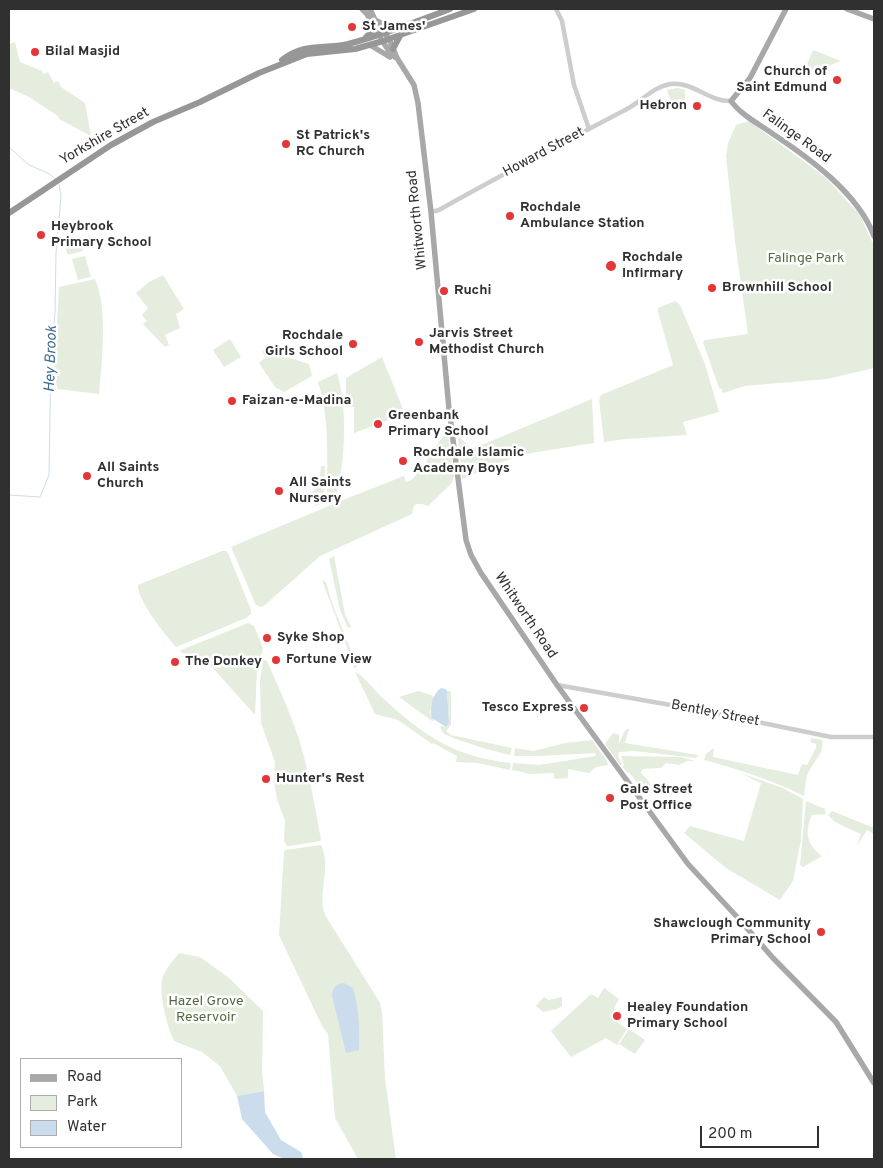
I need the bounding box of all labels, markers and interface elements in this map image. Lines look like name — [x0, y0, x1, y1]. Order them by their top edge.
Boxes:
place label: St James' — [362, 19, 425, 35]
marker: St James' — [346, 21, 358, 33]
place label: Bilal Masjid — [45, 44, 120, 60]
marker: Bilal Masjid — [29, 46, 41, 58]
place label: Church of Saint Edmund — [736, 64, 827, 96]
marker: Church of Saint Edmund — [831, 74, 843, 86]
place label: Hebron — [640, 98, 687, 114]
marker: Hebron — [691, 100, 703, 112]
street label: Yorkshire Street — [57, 105, 153, 169]
street label: Falinge Road — [759, 107, 833, 167]
street label: Howard Street — [500, 125, 588, 181]
place label: St Patrick's RC Church — [296, 128, 370, 160]
marker: St Patrick's RC Church — [280, 138, 292, 150]
street label: Whitworth Road — [404, 169, 432, 271]
place label: Rochdale Ambulance Station — [520, 200, 645, 232]
marker: Rochdale Ambulance Station — [504, 210, 516, 222]
place label: Heybrook Primary School — [51, 219, 152, 252]
marker: Heybrook Primary School — [35, 229, 47, 241]
place label: Rochdale Infirmary — [622, 250, 683, 282]
park label: Falinge Park — [768, 251, 844, 267]
marker: Rochdale Infirmary — [604, 259, 618, 273]
place label: Brownhill School — [722, 280, 832, 296]
marker: Brownhill School — [706, 282, 718, 294]
place label: Ruchi — [454, 283, 491, 299]
marker: Ruchi — [438, 285, 450, 297]
water label: Hey Brook — [42, 325, 62, 393]
place label: Jarvis Street Methodist Church — [429, 326, 544, 358]
place label: Rochdale Girls School — [265, 328, 343, 361]
marker: Jarvis Street Methodist Church — [413, 336, 425, 348]
marker: Rochdale Girls School — [347, 338, 359, 350]
place label: Faizan-e-Madina — [242, 393, 351, 409]
marker: Faizan-e-Madina — [226, 395, 238, 407]
place label: Greenbank Primary School — [388, 408, 489, 441]
marker: Greenbank Primary School — [372, 418, 384, 430]
place label: Rochdale Islamic Academy Boys — [413, 445, 524, 478]
marker: Rochdale Islamic Academy Boys — [397, 455, 409, 467]
place label: All Saints Church — [97, 460, 159, 492]
marker: All Saints Church — [81, 470, 93, 482]
place label: All Saints Nursery — [289, 475, 351, 508]
marker: All Saints Nursery — [273, 485, 285, 497]
street label: Whitworth Road — [490, 570, 560, 662]
place label: Syke Shop — [277, 630, 345, 646]
marker: Syke Shop — [261, 632, 273, 644]
place label: Fortune View — [286, 652, 372, 668]
place label: The Donkey — [185, 654, 262, 670]
marker: Fortune View — [270, 654, 282, 666]
marker: The Donkey — [169, 656, 181, 668]
street label: Bentley Street — [669, 697, 761, 731]
place label: Tesco Express — [482, 700, 574, 716]
marker: Tesco Express — [578, 702, 590, 714]
place label: Hunter's Rest — [276, 771, 364, 787]
marker: Hunter's Rest — [260, 773, 272, 785]
place label: Gale Street Post Office — [620, 782, 693, 814]
marker: Gale Street Post Office — [604, 792, 616, 804]
place label: Shawclough Community Primary School — [653, 916, 811, 949]
marker: Shawclough Community Primary School — [815, 926, 827, 938]
park label: Hazel Grove Reservoir — [168, 994, 244, 1026]
place label: Healey Foundation Primary School — [627, 1000, 748, 1032]
marker: Healey Foundation Primary School — [611, 1010, 623, 1022]
legend — [20, 1058, 182, 1148]
text: Road — [67, 1068, 102, 1087]
text: Park — [67, 1093, 98, 1112]
scale bar — [703, 1116, 822, 1148]
text: Water — [67, 1118, 106, 1137]
text: 200 m — [708, 1125, 753, 1144]

